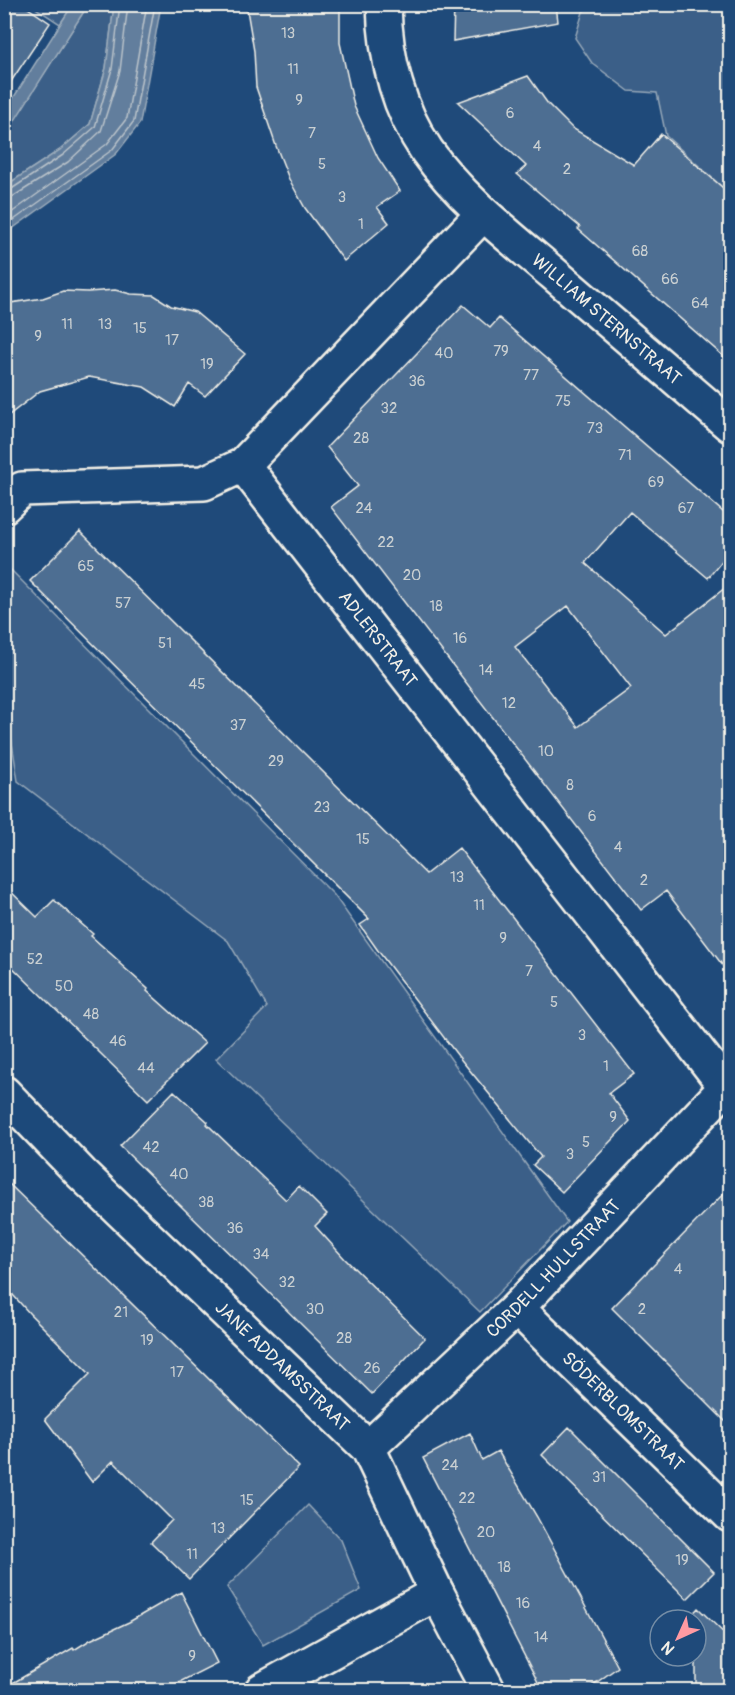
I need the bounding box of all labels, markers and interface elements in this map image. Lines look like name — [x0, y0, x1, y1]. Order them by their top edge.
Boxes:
house number: 13 — [281, 24, 295, 43]
house number: 11 — [287, 60, 299, 79]
house number: 9 — [295, 91, 303, 110]
house number: 6 — [506, 104, 514, 123]
house number: 7 — [308, 124, 316, 143]
house number: 4 — [533, 137, 542, 156]
house number: 5 — [318, 155, 326, 174]
house number: 2 — [563, 160, 571, 179]
house number: 3 — [338, 188, 346, 207]
house number: 1 — [358, 215, 364, 234]
house number: 68 — [632, 242, 649, 261]
street label: WILLIAM STERNSTRAAT — [527, 249, 686, 390]
house number: 66 — [661, 270, 679, 289]
house number: 64 — [691, 294, 709, 313]
house number: 11 — [61, 315, 73, 334]
house number: 13 — [98, 315, 112, 334]
house number: 15 — [133, 319, 147, 338]
house number: 9 — [34, 327, 42, 346]
house number: 17 — [165, 331, 179, 350]
house number: 79 — [493, 342, 509, 361]
house number: 40 — [435, 344, 453, 363]
house number: 19 — [200, 355, 214, 374]
house number: 77 — [523, 366, 539, 385]
house number: 36 — [408, 372, 426, 391]
house number: 75 — [555, 392, 571, 411]
house number: 32 — [381, 399, 397, 418]
house number: 73 — [587, 419, 603, 438]
house number: 28 — [353, 429, 369, 448]
house number: 71 — [618, 446, 632, 465]
house number: 69 — [648, 473, 664, 492]
house number: 24 — [355, 499, 373, 518]
house number: 67 — [678, 499, 694, 518]
house number: 22 — [378, 533, 394, 552]
house number: 65 — [78, 557, 94, 576]
house number: 20 — [403, 566, 421, 585]
street label: ADLERSTRAAT — [333, 586, 423, 692]
house number: 57 — [115, 594, 131, 613]
house number: 18 — [429, 597, 443, 616]
house number: 16 — [453, 629, 467, 648]
house number: 51 — [158, 634, 172, 653]
house number: 14 — [479, 661, 494, 680]
house number: 45 — [189, 675, 205, 694]
house number: 12 — [502, 694, 516, 713]
house number: 37 — [230, 716, 246, 735]
house number: 10 — [538, 742, 554, 761]
house number: 29 — [268, 752, 284, 771]
house number: 8 — [566, 776, 574, 795]
house number: 23 — [314, 798, 330, 817]
house number: 6 — [588, 807, 596, 826]
house number: 15 — [356, 830, 370, 849]
house number: 4 — [614, 838, 623, 857]
house number: 13 — [450, 868, 464, 887]
house number: 2 — [640, 871, 648, 890]
house number: 11 — [473, 896, 485, 915]
house number: 9 — [499, 929, 507, 948]
house number: 52 — [27, 950, 43, 969]
house number: 7 — [525, 962, 533, 981]
house number: 50 — [55, 977, 73, 996]
house number: 5 — [550, 993, 558, 1012]
house number: 48 — [83, 1005, 100, 1024]
house number: 3 — [578, 1026, 586, 1045]
house number: 46 — [109, 1032, 127, 1051]
house number: 1 — [603, 1057, 609, 1076]
house number: 44 — [137, 1059, 155, 1078]
house number: 9 — [609, 1108, 617, 1127]
house number: 5 — [582, 1133, 590, 1152]
house number: 42 — [142, 1138, 160, 1157]
house number: 3 — [566, 1145, 574, 1164]
house number: 40 — [170, 1165, 188, 1184]
house number: 38 — [198, 1193, 214, 1212]
street label: CORDELL HULLSTRAAT — [481, 1195, 625, 1343]
house number: 36 — [226, 1219, 244, 1238]
house number: 34 — [252, 1245, 270, 1264]
house number: 4 — [674, 1260, 683, 1279]
house number: 32 — [279, 1273, 295, 1292]
street label: JANE ADDAMSSTRAAT — [210, 1296, 355, 1436]
house number: 30 — [306, 1300, 324, 1319]
house number: 2 — [638, 1300, 646, 1319]
house number: 21 — [114, 1303, 128, 1322]
house number: 28 — [336, 1329, 352, 1348]
house number: 19 — [140, 1331, 154, 1350]
street label: SÖDERBLOMSTRAAT — [557, 1347, 689, 1476]
house number: 26 — [363, 1359, 381, 1378]
house number: 17 — [170, 1363, 184, 1382]
house number: 24 — [441, 1456, 459, 1475]
house number: 31 — [592, 1468, 606, 1487]
house number: 22 — [459, 1489, 475, 1508]
house number: 15 — [240, 1491, 254, 1510]
house number: 13 — [211, 1519, 225, 1538]
house number: 20 — [477, 1523, 495, 1542]
house number: 11 — [186, 1545, 198, 1564]
house number: 19 — [675, 1551, 689, 1570]
house number: 18 — [497, 1558, 511, 1577]
house number: 16 — [516, 1594, 530, 1613]
north arrow — [648, 1608, 708, 1668]
house number: 14 — [534, 1628, 549, 1647]
text: N — [657, 1637, 679, 1659]
house number: 9 — [188, 1647, 196, 1666]

